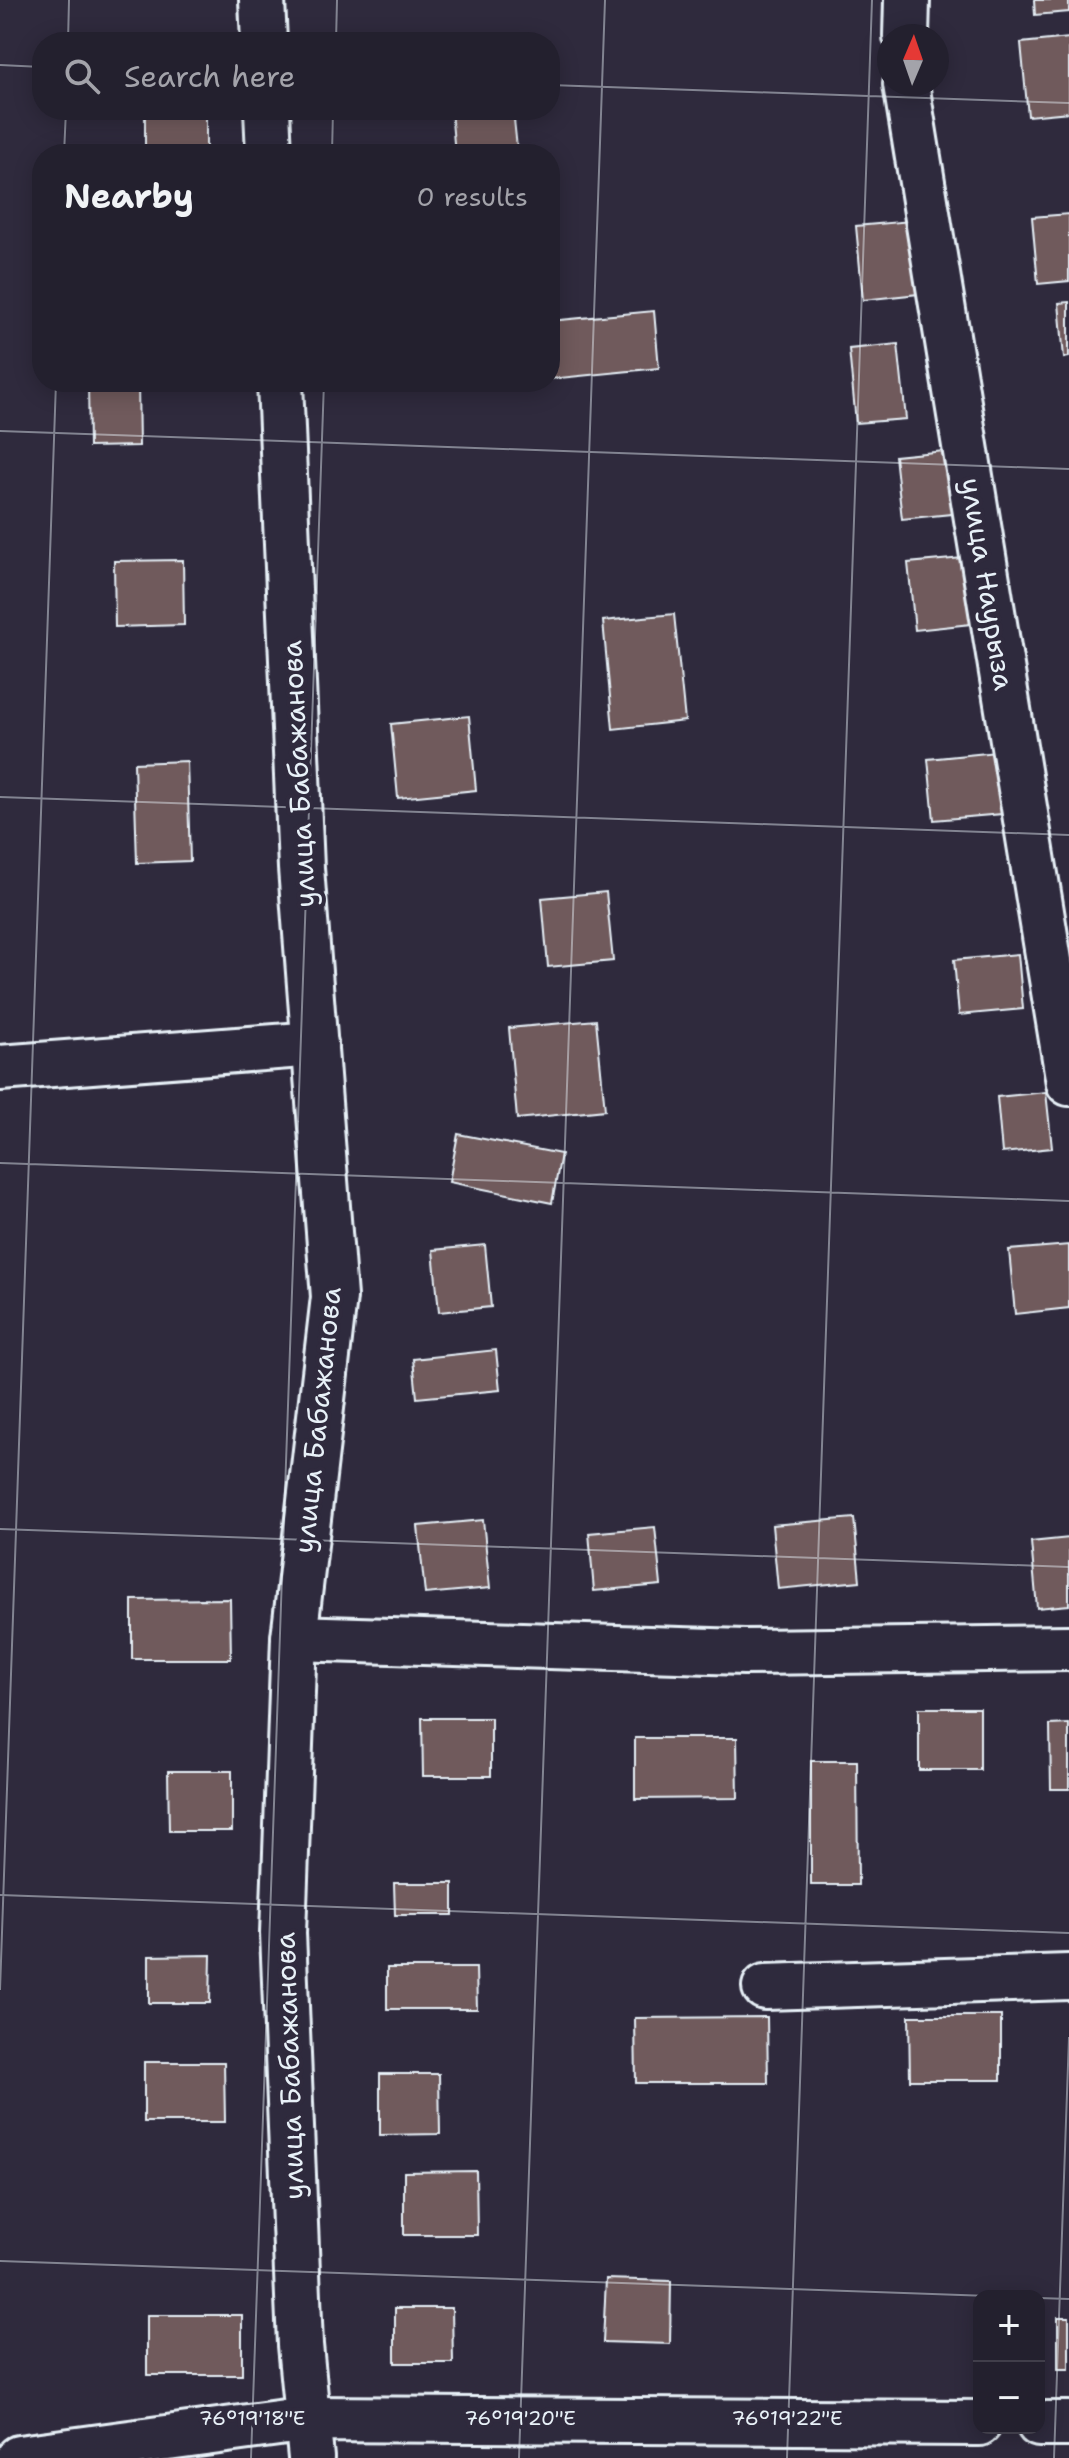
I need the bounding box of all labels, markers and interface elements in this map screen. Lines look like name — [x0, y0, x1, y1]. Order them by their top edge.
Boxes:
north arrow — [877, 24, 949, 96]
search box — [32, 32, 560, 120]
icon: search — [60, 54, 104, 98]
text: Search here — [124, 56, 295, 97]
text: Nearby — [64, 173, 194, 219]
text: 0 results — [416, 179, 528, 214]
street label: улица Наурыза — [952, 475, 1024, 693]
street label: улица Бабажанова — [272, 639, 324, 909]
street label: улица Бабажанова — [284, 1285, 350, 1555]
street label: улица Бабажанова — [265, 1932, 313, 2200]
map controls — [973, 2290, 1045, 2434]
button: + — [973, 2290, 1045, 2362]
button: − — [973, 2362, 1045, 2434]
text: 76°19'18"E — [199, 2405, 305, 2431]
text: 76°19'20"E — [464, 2405, 576, 2431]
text: 76°19'22"E — [732, 2405, 842, 2431]

